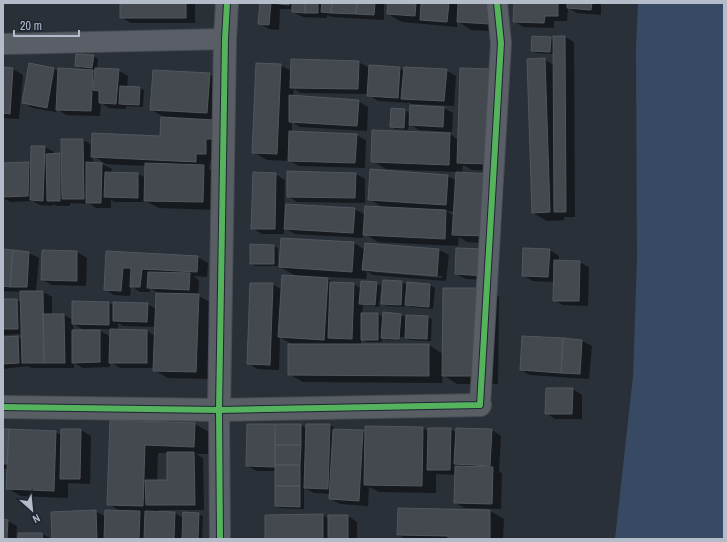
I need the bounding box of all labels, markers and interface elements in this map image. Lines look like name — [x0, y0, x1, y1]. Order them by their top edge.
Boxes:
scale bar — [14, 12, 79, 38]
text: 20 m — [20, 18, 42, 34]
north arrow — [12, 490, 52, 530]
text: N — [30, 511, 43, 527]

